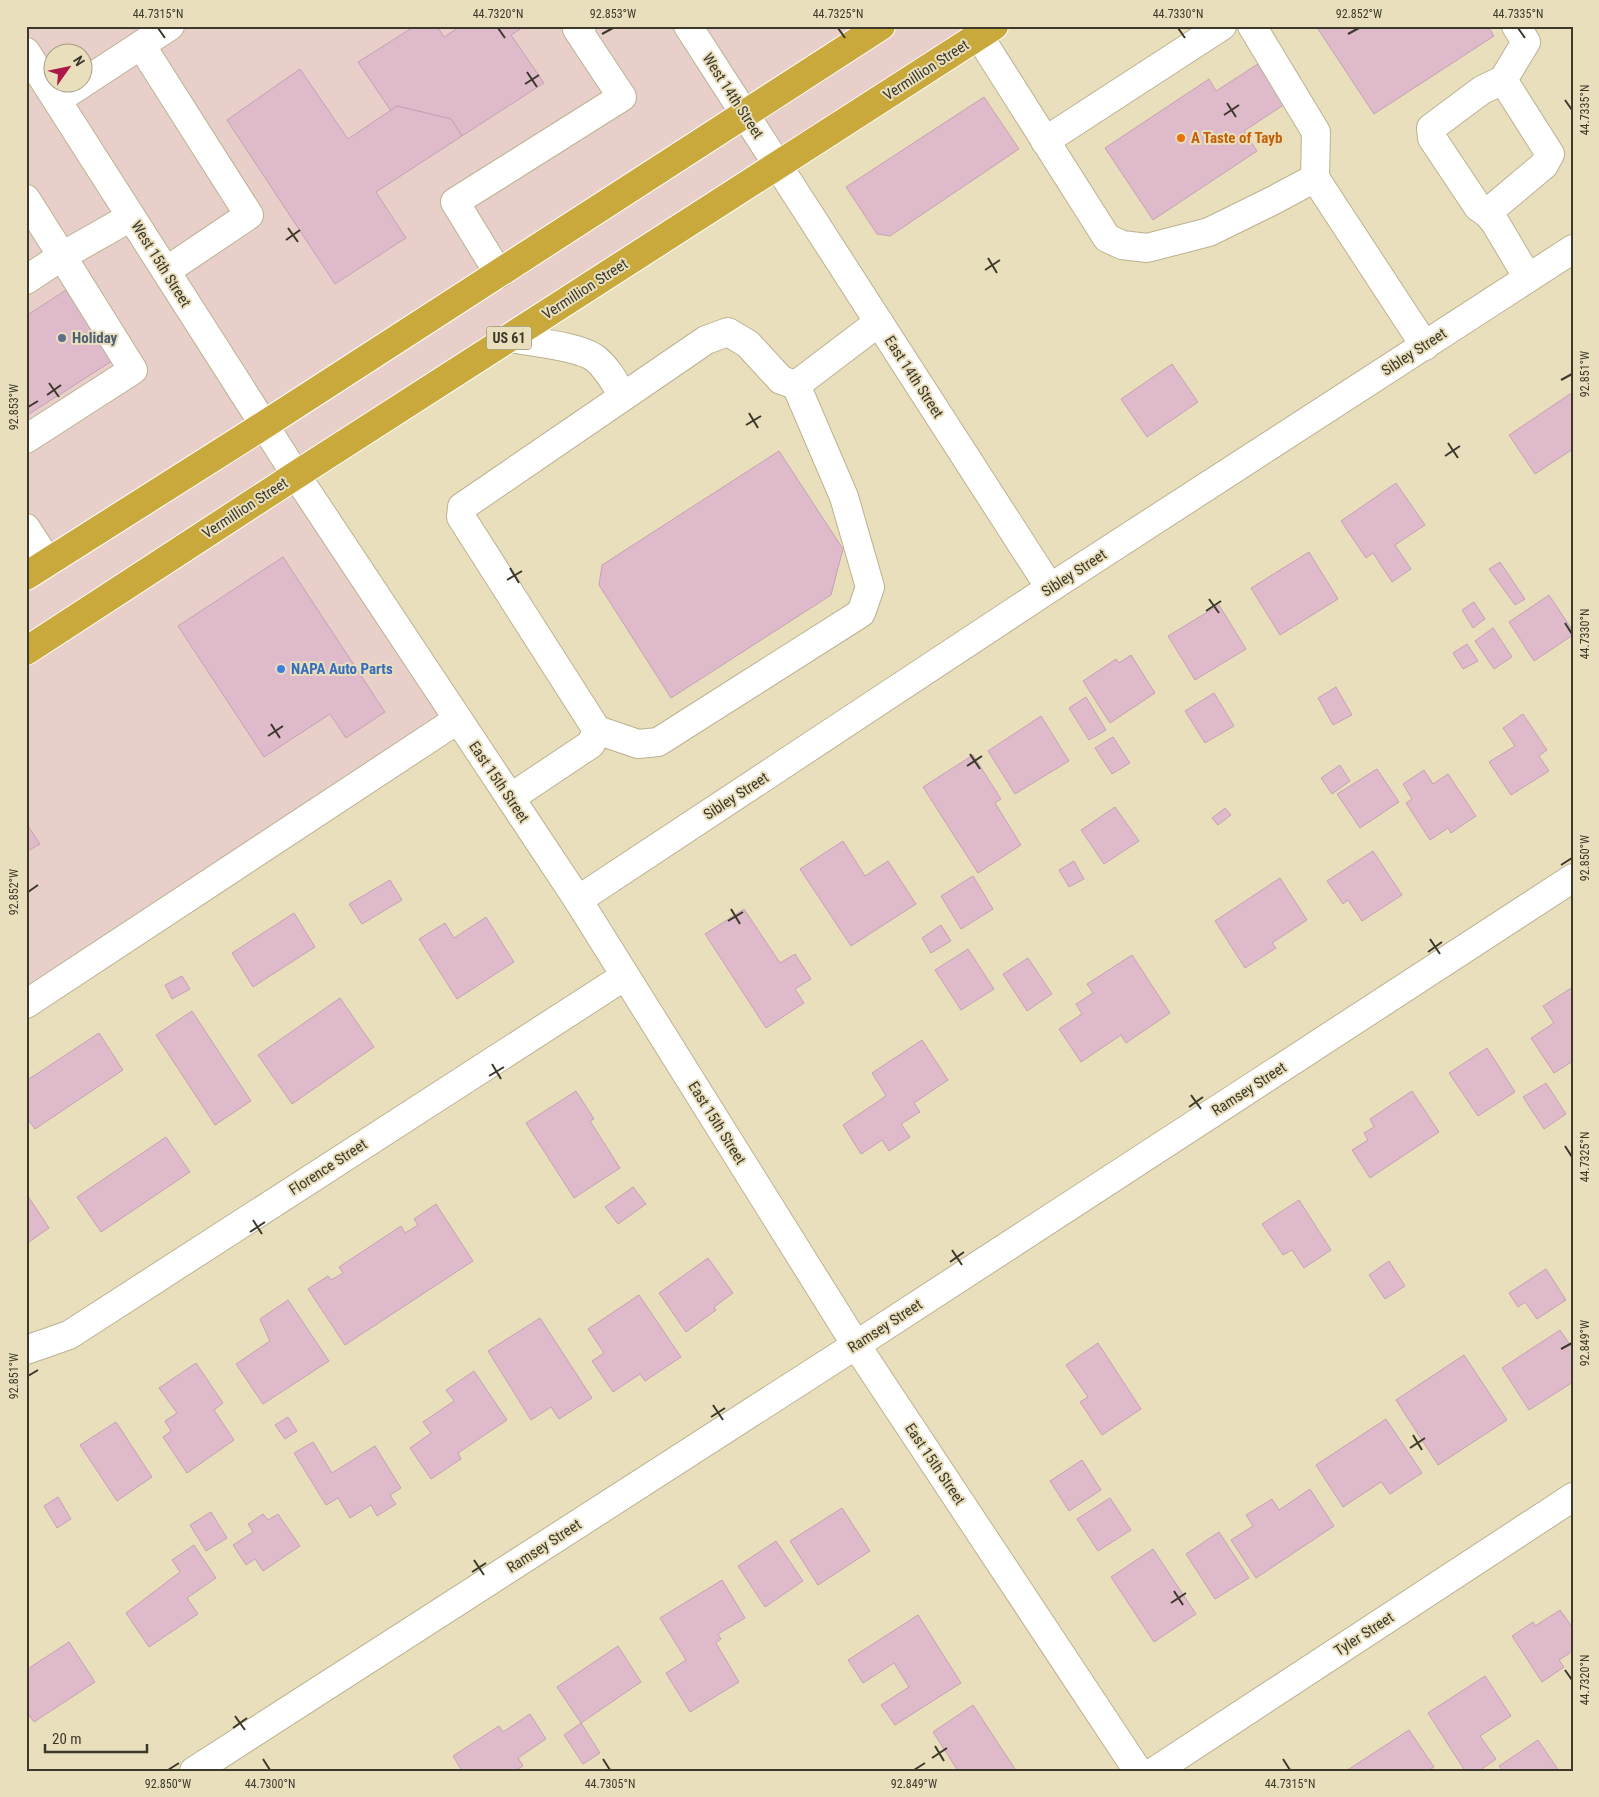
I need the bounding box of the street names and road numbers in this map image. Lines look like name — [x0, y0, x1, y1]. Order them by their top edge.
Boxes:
street label: Vermillion Street — [880, 36, 972, 104]
street label: West 14th Street — [699, 50, 767, 142]
street label: West 15th Street — [127, 218, 195, 310]
street label: Vermillion Street — [539, 255, 631, 323]
street label: Sibley Street — [1378, 324, 1450, 380]
road number: US 61 — [486, 326, 532, 349]
street label: East 14th Street — [881, 332, 947, 422]
street label: Vermillion Street — [199, 474, 291, 542]
street label: Sibley Street — [1038, 545, 1110, 601]
street label: East 15th Street — [465, 738, 533, 826]
street label: Sibley Street — [700, 768, 772, 824]
street label: Ramsey Street — [1208, 1058, 1290, 1120]
street label: East 15th Street — [684, 1078, 750, 1168]
street label: Florence Street — [286, 1135, 370, 1199]
street label: Ramsey Street — [844, 1295, 926, 1357]
street label: East 15th Street — [901, 1420, 969, 1508]
street label: Ramsey Street — [503, 1515, 585, 1577]
street label: Tyler Street — [1331, 1608, 1397, 1660]

